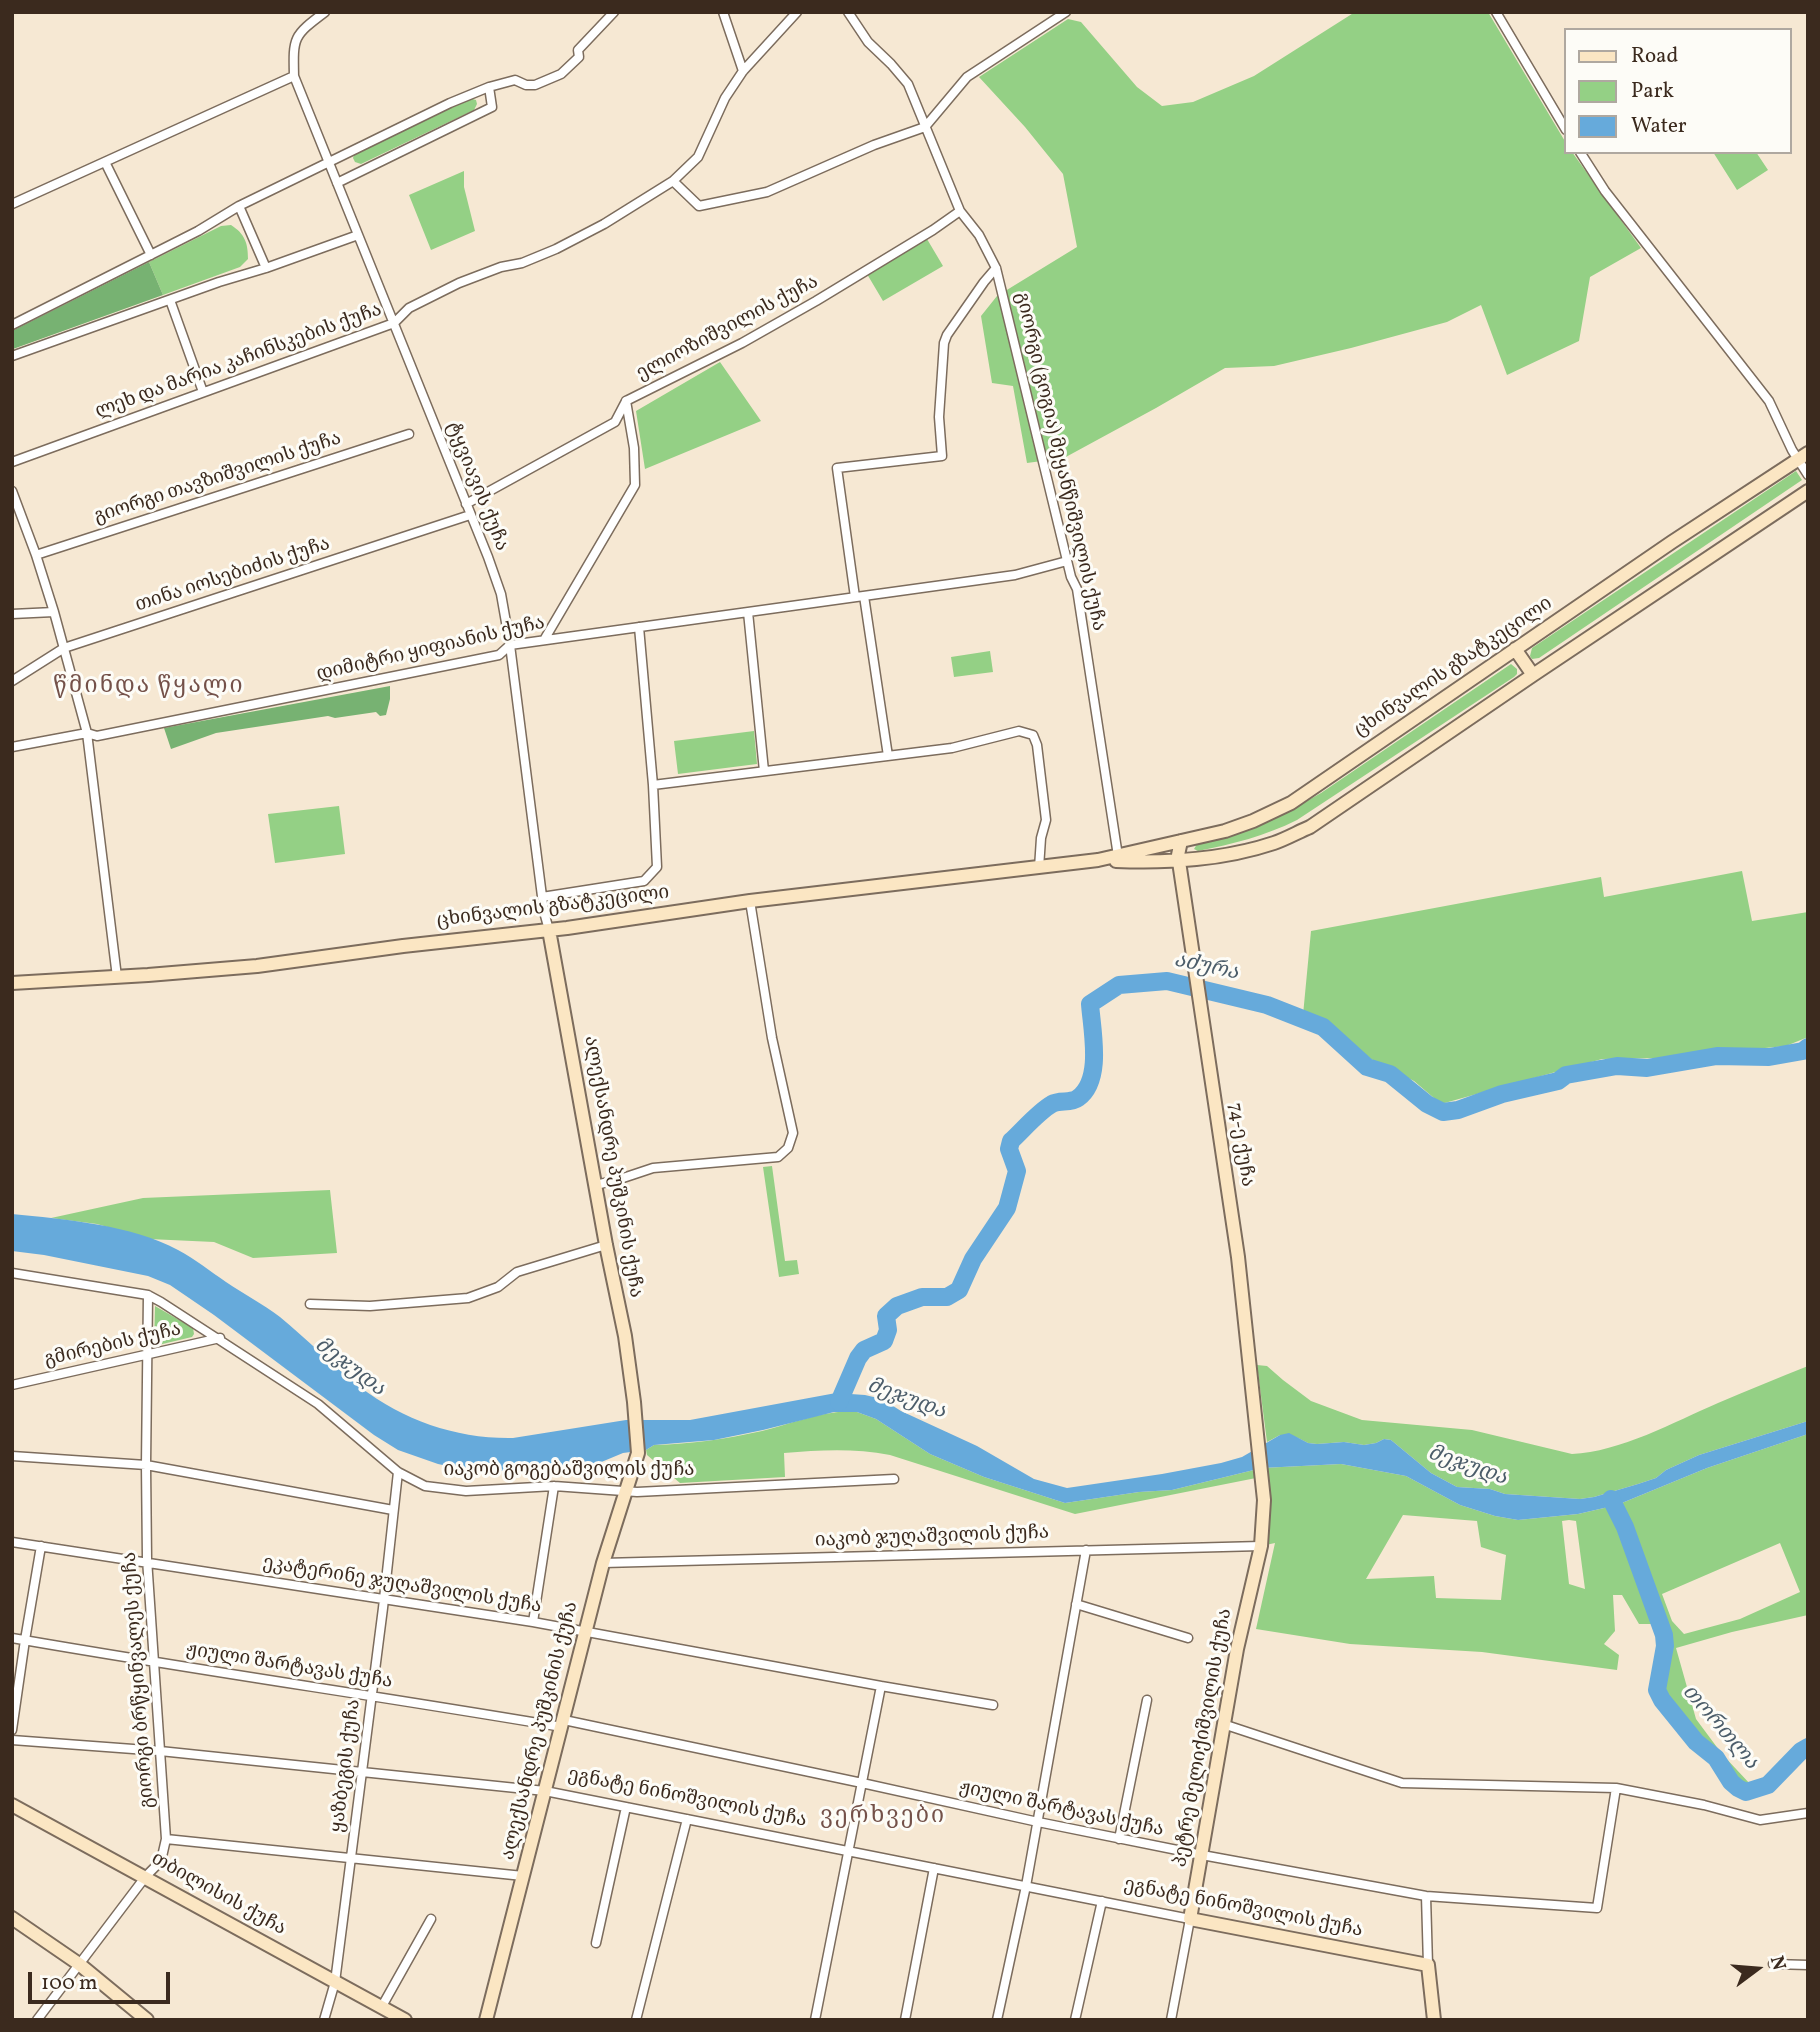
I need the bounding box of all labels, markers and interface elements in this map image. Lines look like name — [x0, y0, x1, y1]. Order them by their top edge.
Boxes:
legend — [1564, 28, 1792, 154]
text: Road — [1631, 42, 1678, 71]
text: Park — [1631, 77, 1674, 106]
text: Water — [1631, 112, 1687, 141]
street label: ელიოზიშვილის ქუჩა — [633, 271, 823, 387]
street label: გიორგი (გოგია) მეყანწიშვილის ქუჩა — [1009, 290, 1109, 634]
street label: ლეხ და მარია კაჩინსკების ქუჩა — [93, 299, 385, 425]
street label: ტყვიავის ქუჩა — [440, 419, 512, 555]
street label: გიორგი თავზიშვილის ქუჩა — [92, 428, 344, 530]
street label: თინა იოსებიძის ქუჩა — [133, 534, 333, 618]
street label: ცხინვალის გზატკეცილი — [1351, 593, 1557, 743]
street label: დიმიტრი ყიფიანის ქუჩა — [315, 613, 547, 687]
district label: წმინდა წყალი — [55, 674, 243, 702]
street label: ცხინვალის გზატკეცილი — [435, 882, 671, 934]
water label: აძურა — [1172, 949, 1240, 987]
street label: ალექსანდრე პუშკინის ქუჩა — [578, 1034, 646, 1300]
street label: 74-ე ქუჩა — [1222, 1101, 1258, 1189]
street label: გმირების ქუჩა — [42, 1319, 184, 1373]
water label: მეჯუდა — [309, 1333, 389, 1403]
water label: მეჯუდა — [863, 1374, 949, 1426]
water label: მეჯუდა — [1424, 1442, 1510, 1492]
street label: იაკობ გოგებაშვილის ქუჩა — [444, 1461, 694, 1483]
street label: იაკობ ჯუღაშვილის ქუჩა — [815, 1523, 1049, 1553]
street label: გიორგი ბრწყინვალეს ქუჩა — [120, 1551, 160, 1809]
street label: ეკატერინე ჯუღაშვილის ქუჩა — [261, 1553, 543, 1619]
street label: ალექსანდრე პუშკინის ქუჩა — [498, 1599, 584, 1863]
street label: პეტრე მელიქიშვილის ქუჩა — [1170, 1607, 1238, 1869]
street label: ჟიული შარტავას ქუჩა — [184, 1639, 394, 1695]
water label: თორთლა — [1675, 1681, 1763, 1775]
street label: ყაზბეგის ქუჩა — [327, 1698, 367, 1834]
street label: ეგნატე ნინოშვილის ქუჩა — [566, 1765, 808, 1833]
street label: ჟიული შარტავას ქუჩა — [957, 1777, 1165, 1843]
district label: ვერხვები — [821, 1804, 945, 1832]
street label: თბილისის ქუჩა — [147, 1849, 289, 1941]
street label: ეგნატე ნინოშვილის ქუჩა — [1122, 1875, 1364, 1943]
north arrow — [1722, 1934, 1792, 2004]
text: N — [1763, 1953, 1792, 1973]
scale bar — [32, 1958, 173, 2002]
text: 100 m — [41, 1969, 98, 1998]

